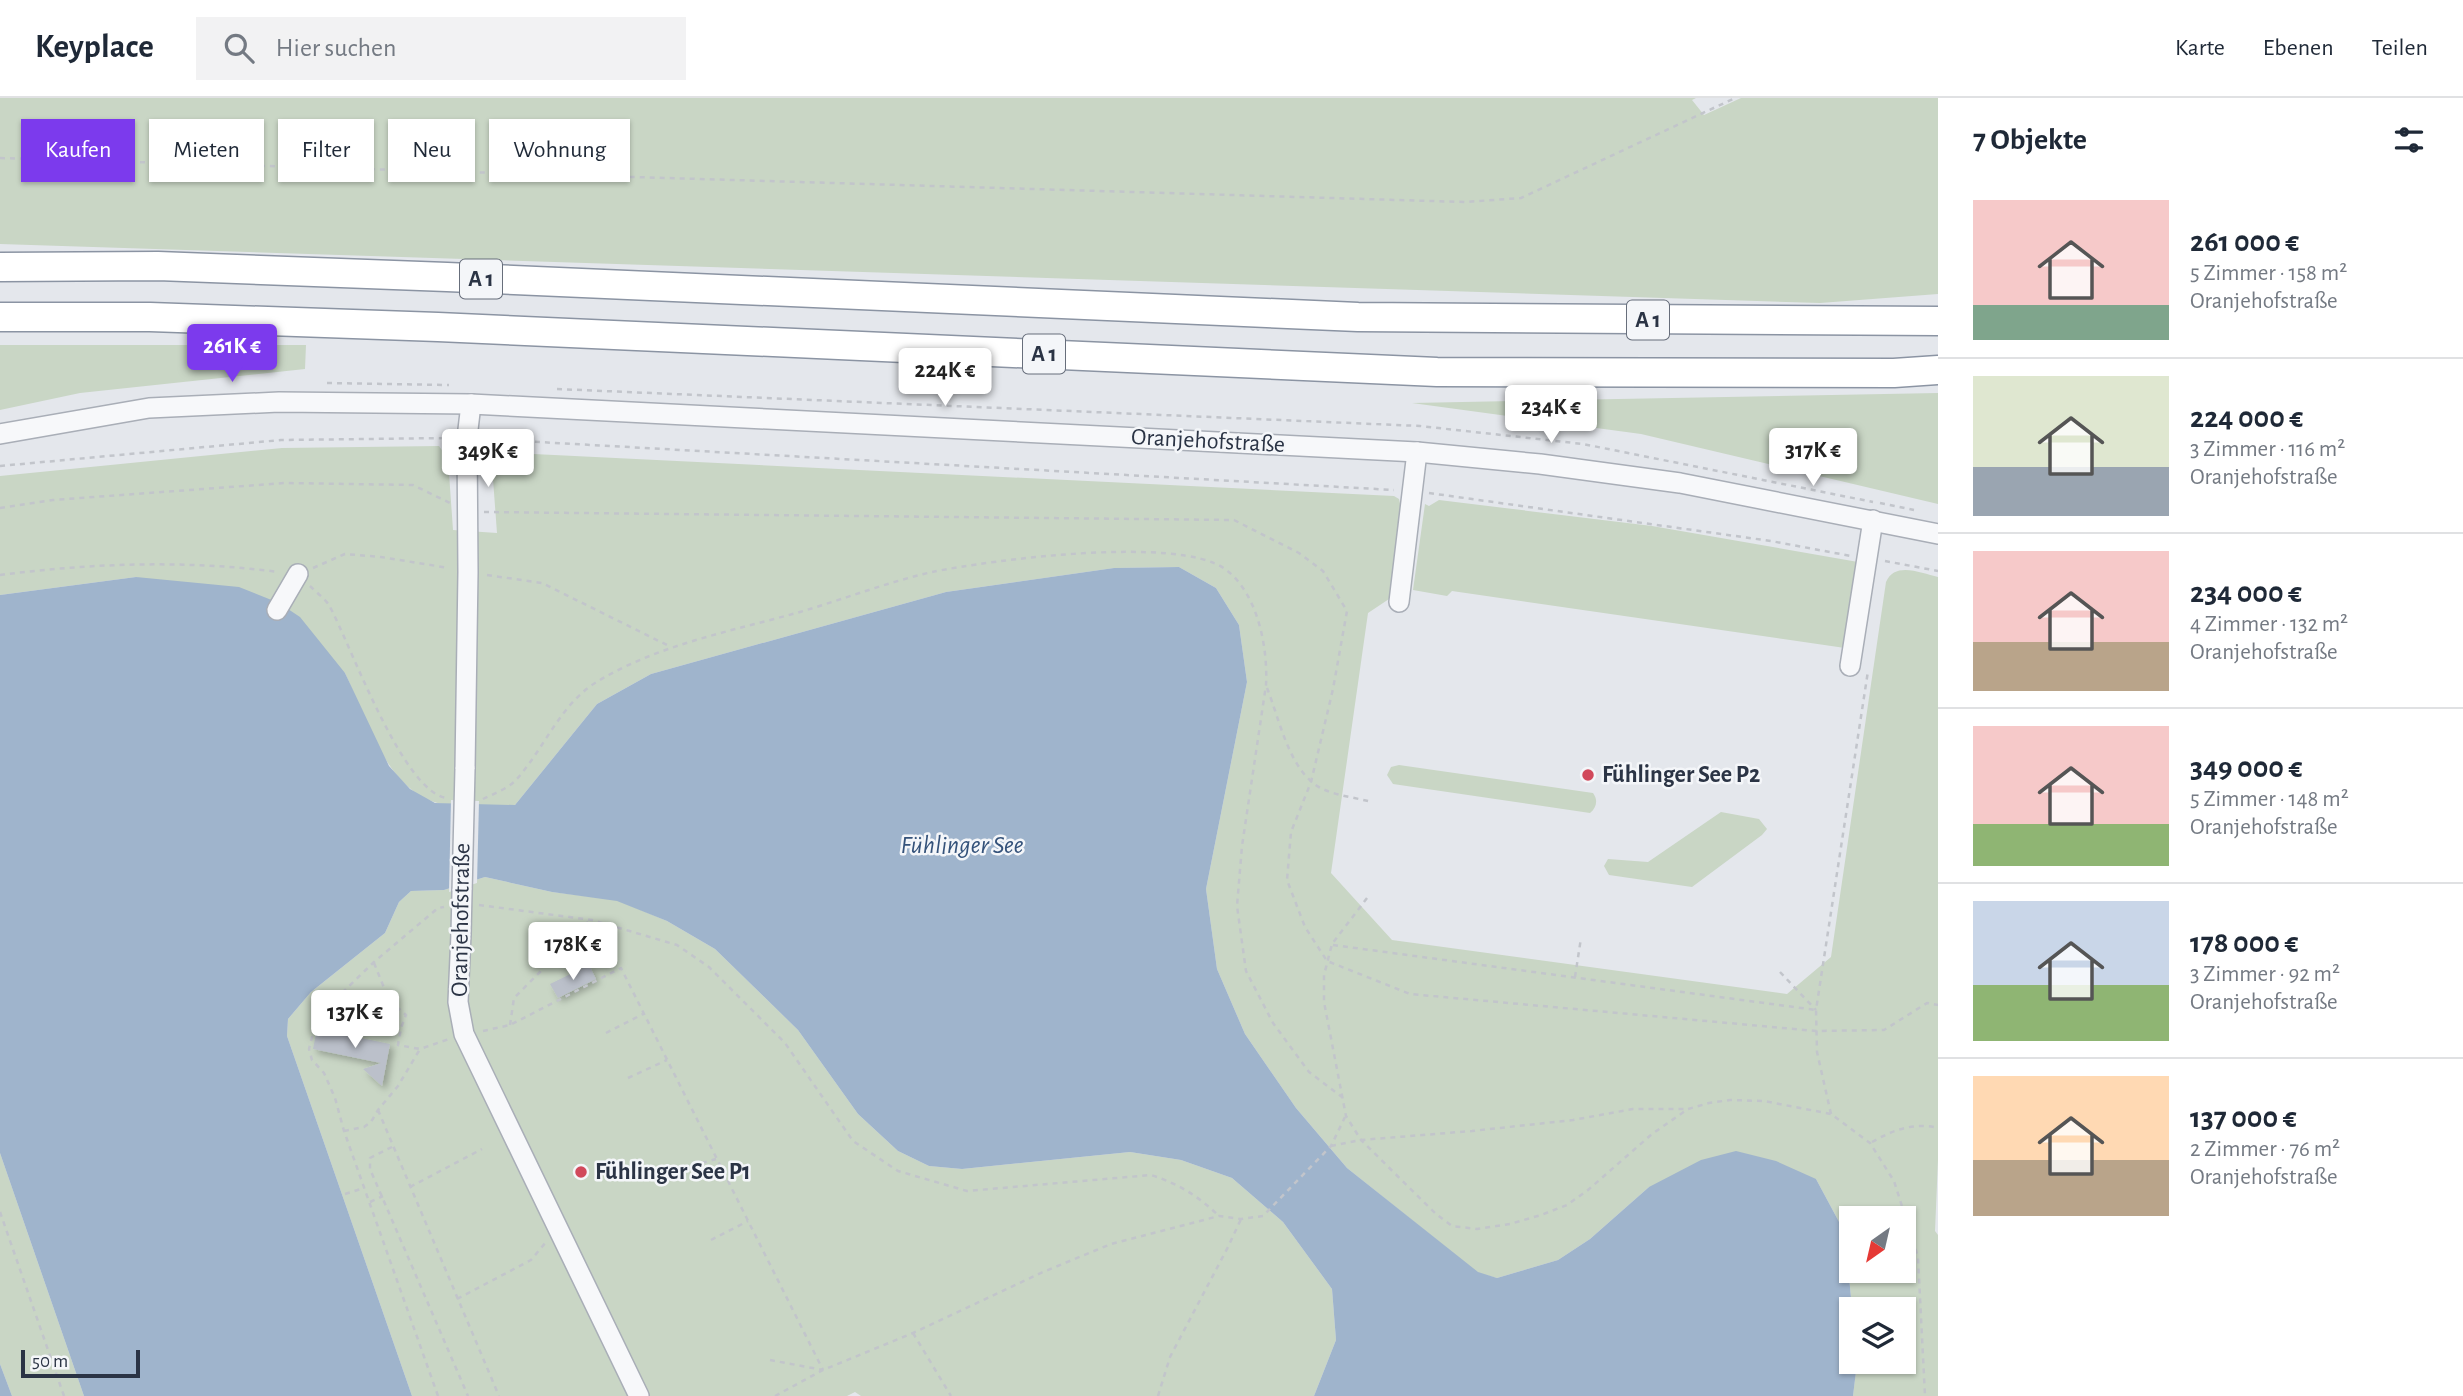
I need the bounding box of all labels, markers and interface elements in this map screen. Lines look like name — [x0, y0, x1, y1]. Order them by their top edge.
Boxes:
search box — [196, 17, 686, 80]
icon: search — [220, 29, 258, 67]
text: Keyplace — [35, 31, 154, 64]
text: Hier suchen — [276, 35, 396, 61]
text: Karte — [2175, 36, 2225, 60]
text: Ebenen — [2263, 36, 2334, 60]
text: Teilen — [2372, 36, 2428, 60]
chip: Kaufen — [21, 119, 135, 182]
chip: Mieten — [149, 119, 264, 182]
chip: Filter — [278, 119, 374, 182]
chip: Neu — [388, 119, 475, 182]
chip: Wohnung — [489, 119, 630, 182]
icon: filters — [2390, 121, 2428, 159]
text: 7 Objekte — [1973, 125, 2087, 155]
text: 261 000 € — [2190, 227, 2299, 257]
icon: home — [2029, 228, 2113, 312]
road number: A 1 — [460, 260, 502, 298]
text: 5 Zimmer · 158 m² — [2190, 262, 2347, 285]
text: Oranjehofstraße — [2190, 290, 2338, 313]
road number: A 1 — [1627, 300, 1669, 340]
pin: 261K € — [175, 324, 289, 384]
road number: A 1 — [1023, 334, 1065, 374]
text: 261K € — [203, 335, 261, 358]
pin: 224K € — [888, 348, 1002, 408]
text: 224K € — [915, 359, 975, 382]
pin: 234K € — [1494, 386, 1608, 445]
text: 234K € — [1521, 396, 1581, 419]
text: 224 000 € — [2190, 403, 2303, 433]
icon: home — [2029, 404, 2113, 488]
street label: Oranjehofstraße — [1130, 425, 1286, 457]
pin: 317K € — [1756, 428, 1870, 488]
pin: 349K € — [431, 430, 545, 489]
text: 3 Zimmer · 116 m² — [2190, 438, 2345, 461]
text: 317K € — [1785, 439, 1841, 462]
text: 349K € — [458, 440, 518, 463]
text: Oranjehofstraße — [2190, 466, 2338, 489]
text: 234 000 € — [2190, 578, 2302, 608]
icon: home — [2029, 579, 2113, 663]
text: 4 Zimmer · 132 m² — [2190, 613, 2348, 636]
text: Oranjehofstraße — [2190, 641, 2338, 664]
text: 349 000 € — [2190, 753, 2302, 783]
icon: home — [2029, 754, 2113, 838]
place label: Fühlinger See P2 — [1602, 763, 1760, 787]
marker: Fühlinger See P2 — [1580, 767, 1596, 783]
text: 5 Zimmer · 148 m² — [2190, 788, 2349, 811]
text: Oranjehofstraße — [2190, 816, 2338, 839]
water label: Fühlinger See — [900, 832, 1024, 858]
street label: Oranjehofstraße — [448, 843, 474, 997]
pin: 178K € — [516, 922, 630, 982]
text: 178 000 € — [2190, 928, 2299, 958]
icon: home — [2029, 929, 2113, 1013]
text: 178K € — [544, 933, 602, 956]
text: 3 Zimmer · 92 m² — [2190, 963, 2340, 986]
pin: 137K € — [298, 990, 412, 1050]
text: Oranjehofstraße — [2190, 991, 2338, 1014]
text: 137K € — [327, 1001, 383, 1024]
text: 137 000 € — [2190, 1103, 2297, 1133]
icon: home — [2029, 1104, 2113, 1188]
text: 2 Zimmer · 76 m² — [2190, 1138, 2340, 1161]
place label: Fühlinger See P1 — [595, 1160, 751, 1184]
marker: Fühlinger See P1 — [573, 1164, 589, 1180]
text: Oranjehofstraße — [2190, 1166, 2338, 1189]
north arrow — [1839, 1206, 1916, 1283]
map controls — [1839, 1206, 1916, 1374]
button: layers — [1839, 1297, 1916, 1374]
scale bar — [21, 1347, 140, 1379]
text: 50 m — [32, 1352, 68, 1371]

